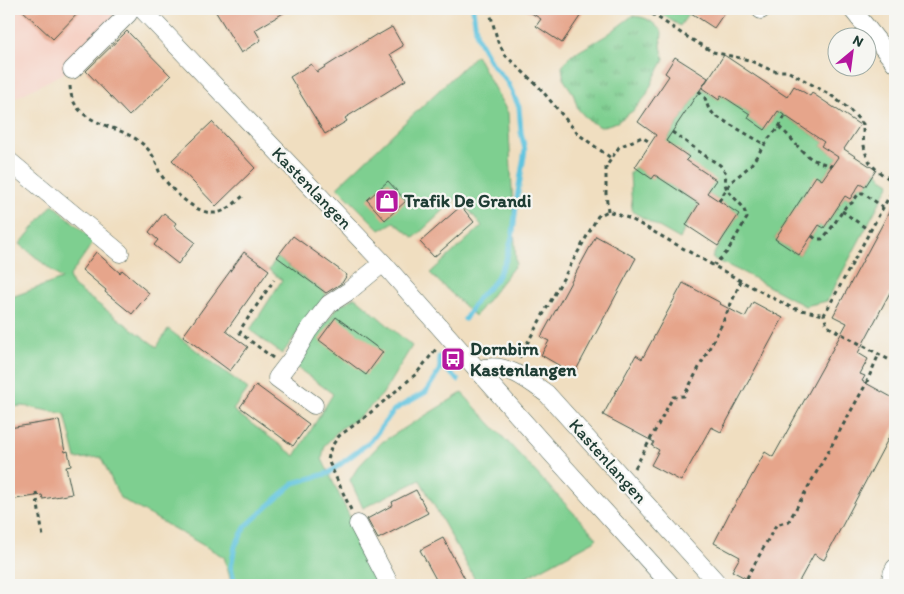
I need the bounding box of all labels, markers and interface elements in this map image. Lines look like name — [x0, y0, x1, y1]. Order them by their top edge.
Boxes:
north arrow — [826, 28, 876, 78]
text: N — [850, 31, 866, 51]
street label: Kastenlangen — [267, 142, 357, 234]
shop icon: Trafik De Grandi — [374, 188, 400, 214]
place label: Trafik De Grandi — [403, 190, 531, 212]
place label: Dornbirn Kastenlangen — [470, 338, 577, 381]
bus stop icon: Dornbirn Kastenlangen — [440, 346, 466, 372]
street label: Kastenlangen — [564, 414, 652, 508]

